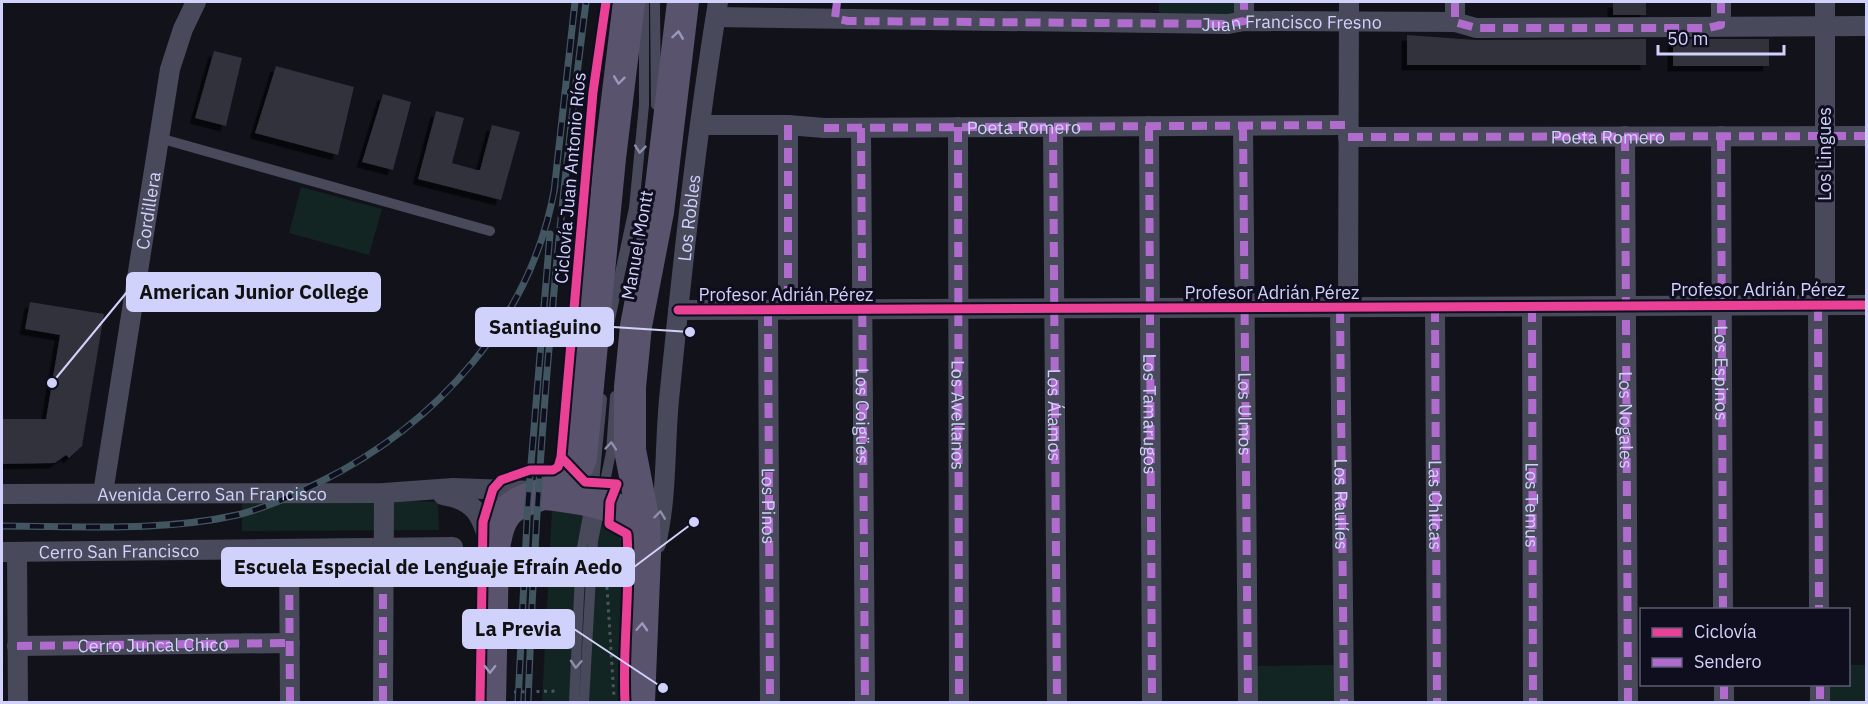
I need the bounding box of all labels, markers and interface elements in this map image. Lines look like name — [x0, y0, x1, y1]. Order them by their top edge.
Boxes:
street label: Juan Francisco Fresno — [1202, 10, 1382, 36]
scale bar — [1658, 18, 1784, 56]
text: 50 m — [1667, 27, 1709, 50]
one-way arrow — [672, 31, 684, 40]
street label: Ciclovía Juan Antonio Ríos — [549, 71, 591, 285]
one-way arrow — [613, 76, 626, 85]
street label: Los Lingues — [1813, 107, 1836, 201]
street label: Poeta Romero — [967, 115, 1081, 139]
street label: Poeta Romero — [1551, 125, 1665, 148]
one-way arrow — [634, 144, 647, 153]
street label: Cordillera — [130, 170, 165, 251]
street label: Los Robles — [672, 173, 705, 262]
street label: Manuel Montt — [616, 188, 658, 302]
callout: American Junior College — [127, 273, 380, 311]
text: American Junior College — [139, 278, 369, 305]
street label: Profesor Adrián Pérez — [1671, 278, 1845, 301]
street label: Profesor Adrián Pérez — [1185, 281, 1359, 304]
street label: Profesor Adrián Pérez — [699, 283, 873, 306]
callout: Santiaguino — [476, 308, 613, 346]
text: Santiaguino — [489, 313, 601, 340]
street label: Los Espinos — [1710, 325, 1734, 421]
street label: Los Tamarugos — [1139, 353, 1162, 475]
street label: Los Avellanos — [947, 360, 970, 470]
street label: Los Coigües — [851, 368, 875, 464]
street label: Los Álamos — [1043, 369, 1067, 461]
street label: Los Nogales — [1615, 371, 1638, 469]
street label: Los Ulmos — [1234, 372, 1257, 456]
one-way arrow — [604, 441, 617, 450]
street label: Los Raulíes — [1330, 458, 1354, 550]
street label: Las Chilcas — [1424, 460, 1448, 550]
street label: Los Temus — [1521, 462, 1544, 548]
street label: Los Pinos — [757, 468, 781, 544]
street label: Avenida Cerro San Francisco — [97, 482, 327, 505]
one-way arrow — [653, 510, 666, 520]
street label: Cerro San Francisco — [39, 538, 199, 563]
callout: Escuela Especial de Lenguaje Efraín Aedo — [222, 548, 634, 586]
text: Escuela Especial de Lenguaje Efraín Aedo — [234, 553, 622, 580]
legend — [1640, 608, 1850, 686]
callout: La Previa — [463, 610, 574, 648]
text: La Previa — [475, 615, 561, 642]
text: Ciclovía — [1694, 620, 1757, 643]
one-way arrow — [635, 622, 648, 631]
street label: Cerro Juncal Chico — [77, 632, 229, 657]
text: Sendero — [1694, 650, 1761, 673]
one-way arrow — [569, 659, 582, 668]
one-way arrow — [484, 665, 497, 674]

